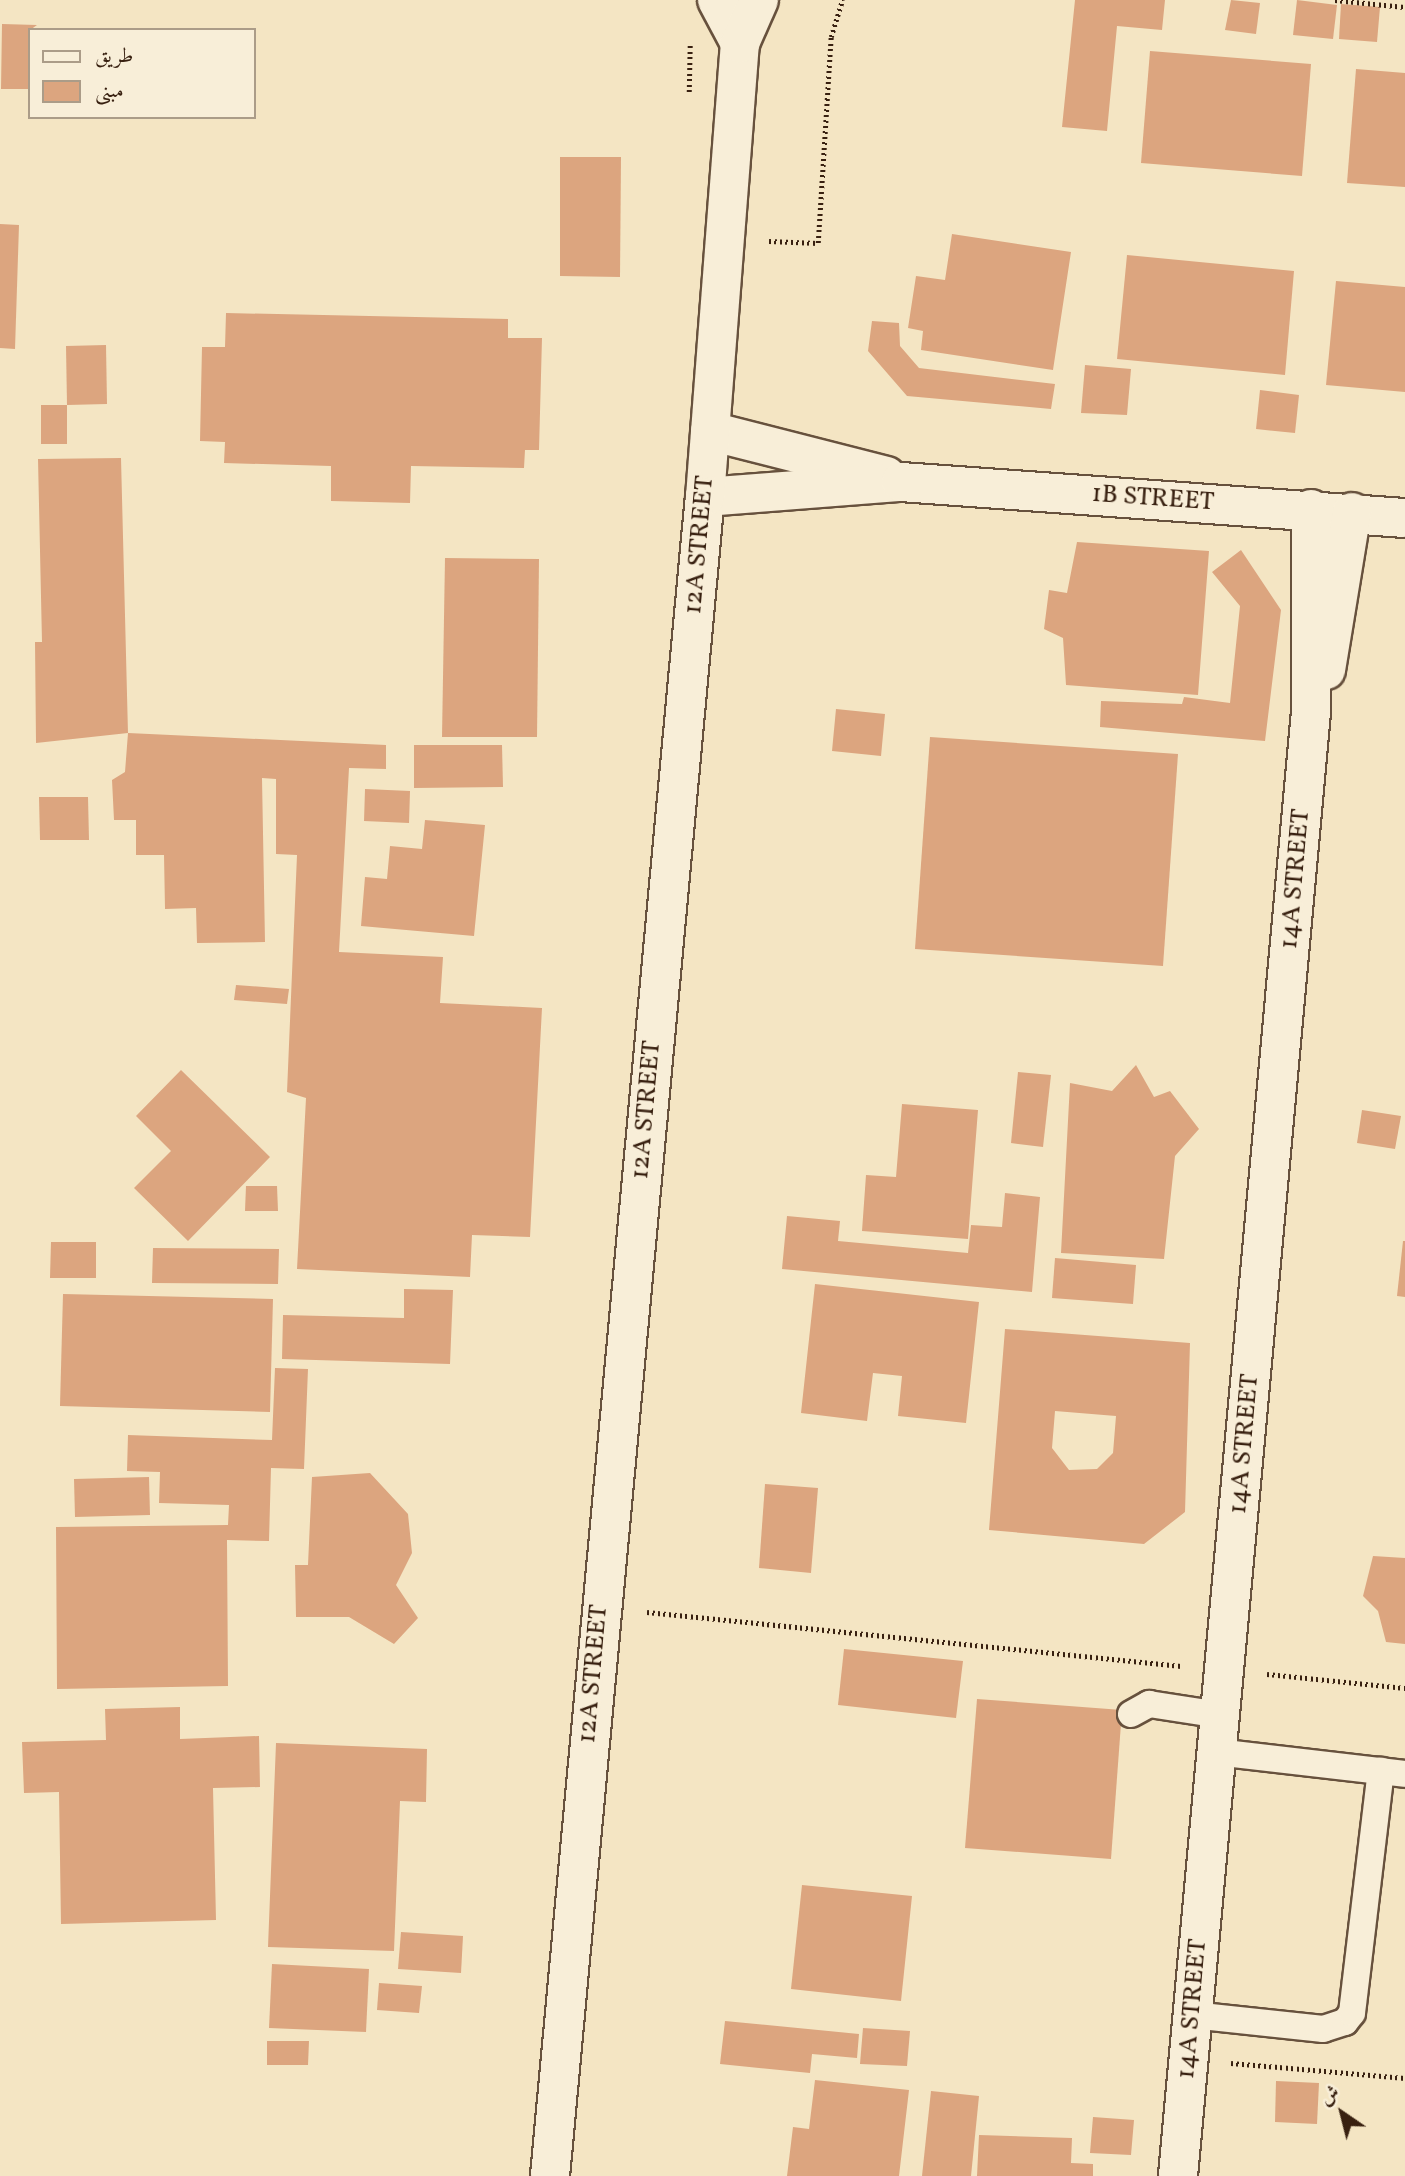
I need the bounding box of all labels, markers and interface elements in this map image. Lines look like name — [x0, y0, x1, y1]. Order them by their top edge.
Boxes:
legend — [28, 28, 256, 119]
text: طريق — [95, 42, 133, 71]
text: مبنى — [95, 77, 124, 106]
street label: 12A STREET — [678, 474, 722, 616]
street label: 1B STREET — [1091, 479, 1215, 519]
street label: 14A STREET — [1274, 808, 1318, 950]
street label: 12A STREET — [625, 1039, 669, 1181]
street label: 14A STREET — [1223, 1373, 1267, 1515]
street label: 12A STREET — [572, 1603, 616, 1745]
street label: 14A STREET — [1171, 1938, 1215, 2080]
north arrow — [1307, 2078, 1377, 2148]
text: ش — [1315, 2080, 1345, 2112]

